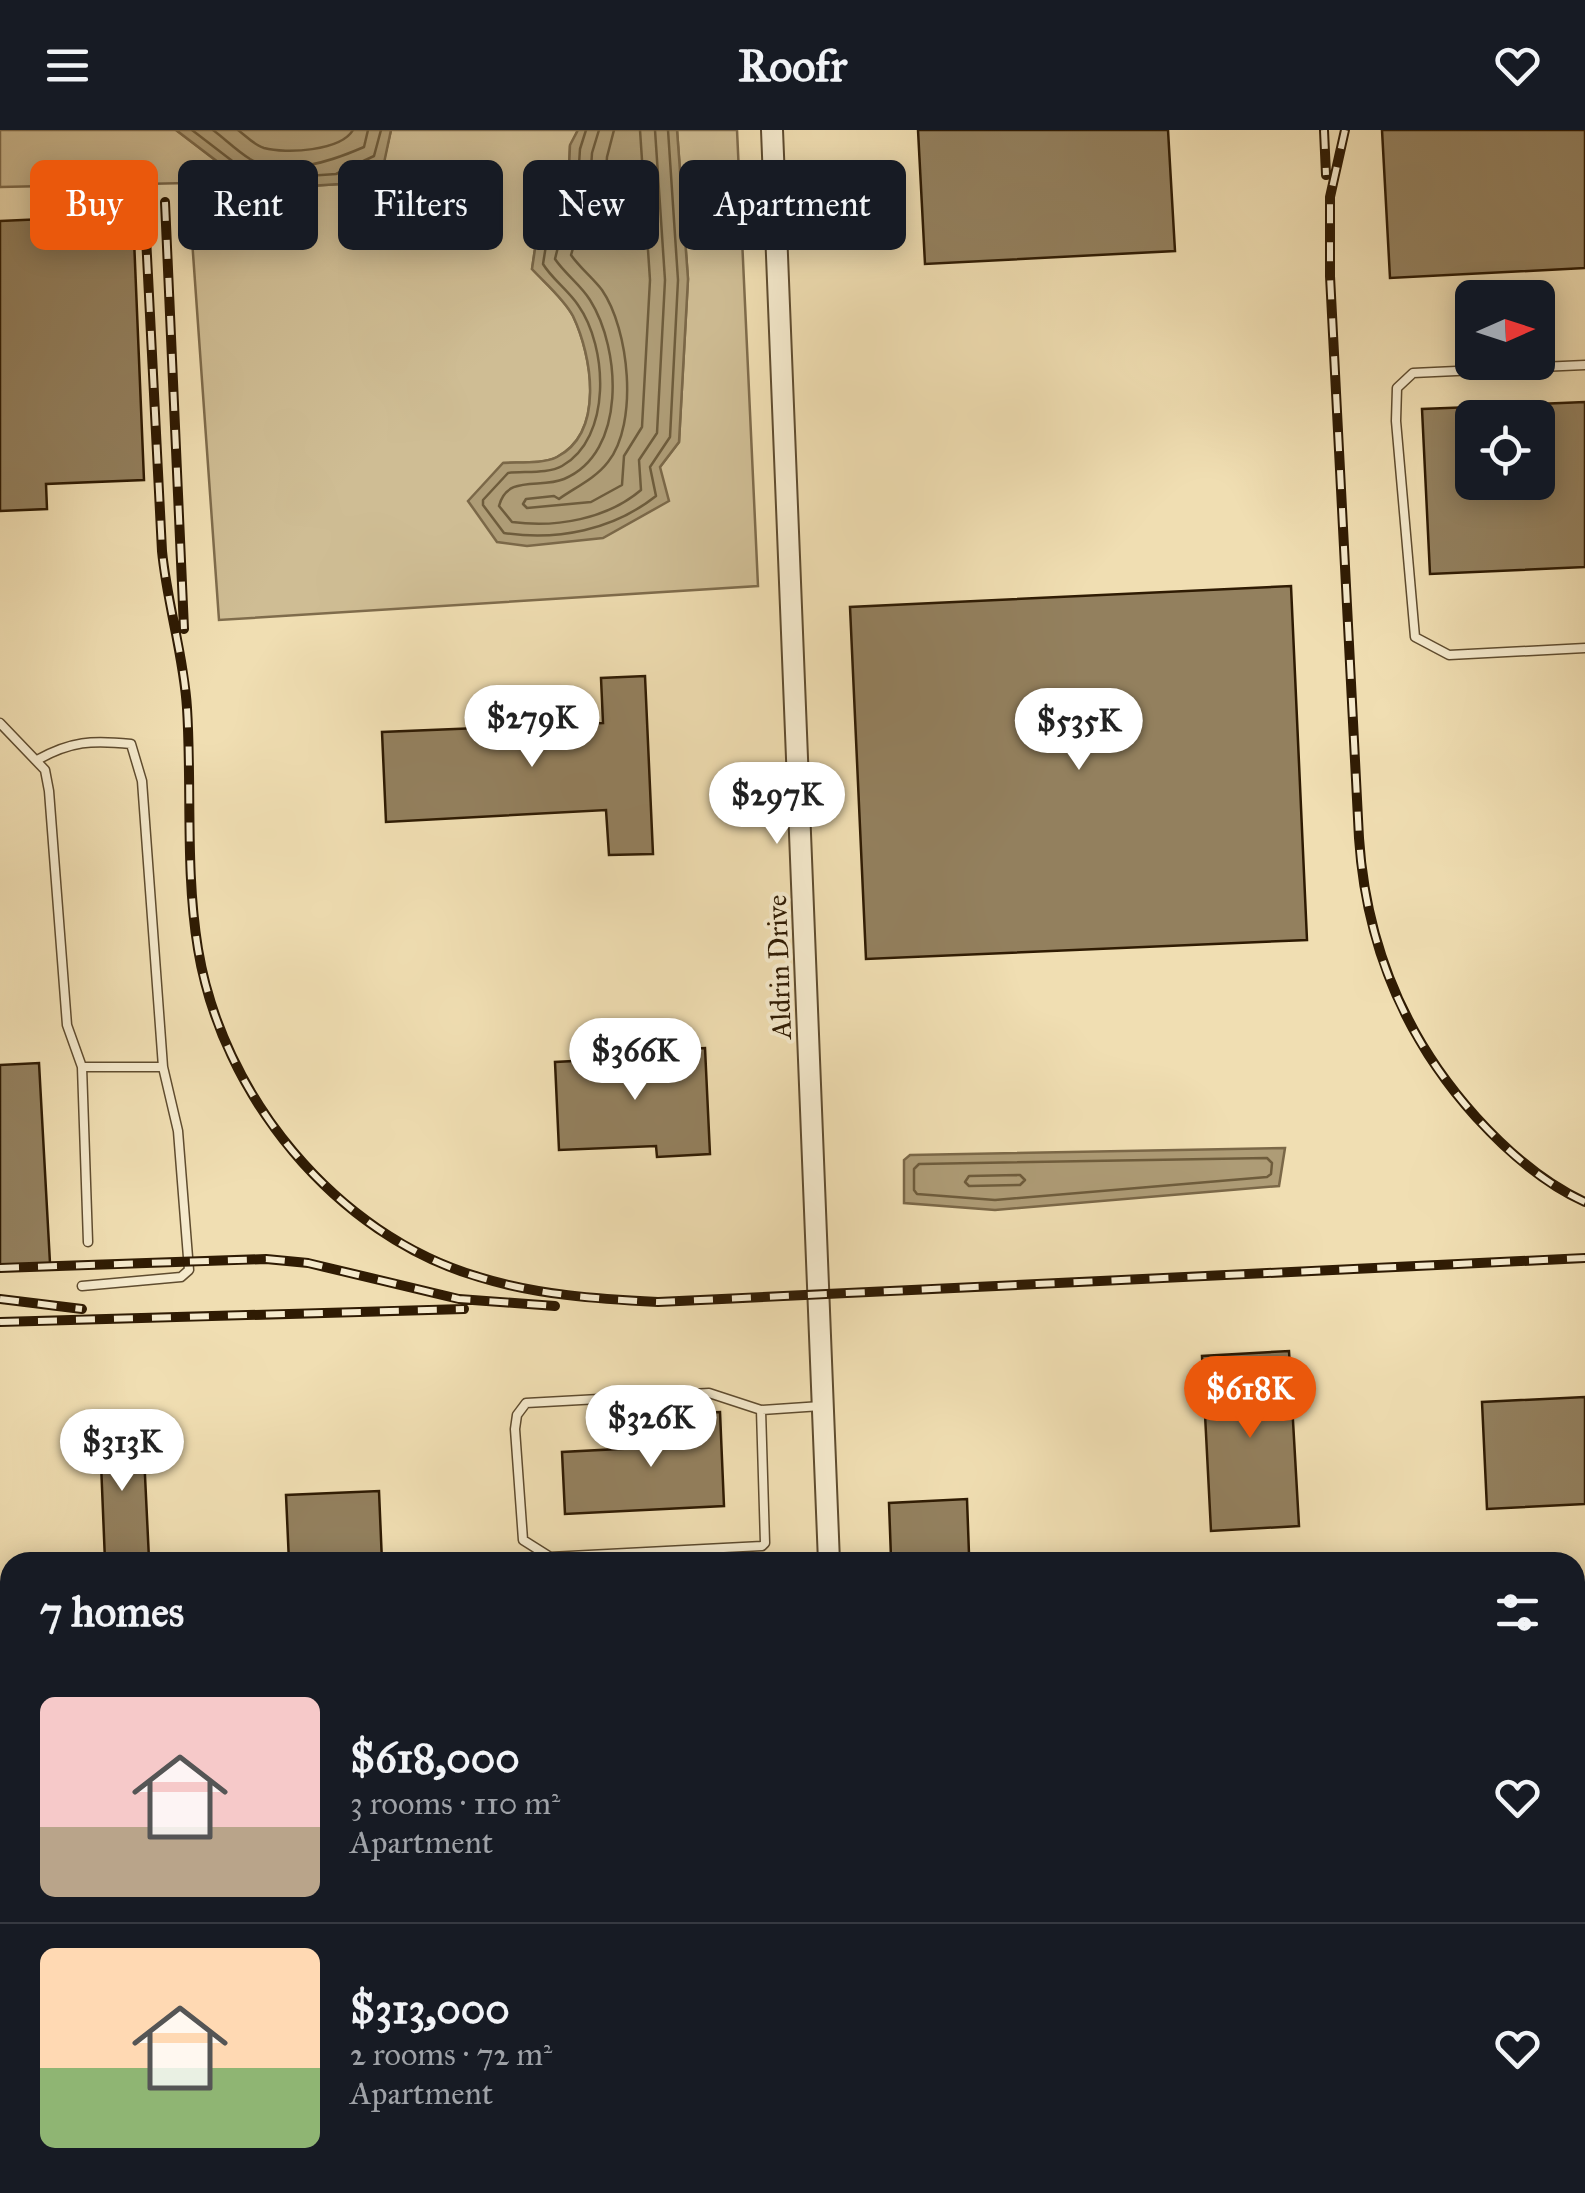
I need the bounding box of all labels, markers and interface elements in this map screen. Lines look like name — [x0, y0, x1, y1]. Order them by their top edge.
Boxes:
icon: menu — [40, 38, 95, 93]
text: Roofr — [738, 38, 847, 93]
icon: heart — [1490, 38, 1545, 93]
chip: Buy — [30, 160, 158, 250]
chip: Rent — [178, 160, 318, 250]
chip: Filters — [338, 160, 503, 250]
chip: New — [523, 160, 659, 250]
chip: Apartment — [679, 160, 906, 250]
north arrow — [1455, 280, 1555, 380]
map controls — [1455, 280, 1555, 500]
button: locate — [1455, 400, 1555, 500]
pin: $279K — [462, 685, 602, 770]
pin: $535K — [1009, 688, 1149, 773]
text: $279K — [486, 698, 578, 737]
text: $535K — [1037, 701, 1121, 740]
pin: $297K — [707, 762, 847, 847]
text: $297K — [731, 775, 823, 814]
street label: Aldrin Drive — [759, 894, 799, 1041]
pin: $366K — [565, 1018, 705, 1103]
text: $366K — [591, 1031, 679, 1070]
pin: $618K — [1180, 1356, 1320, 1441]
text: $618K — [1206, 1369, 1294, 1408]
pin: $326K — [581, 1385, 721, 1470]
text: $326K — [608, 1398, 694, 1437]
pin: $313K — [52, 1409, 192, 1494]
text: $313K — [82, 1422, 162, 1461]
icon: filters — [1490, 1585, 1545, 1640]
text: 7 homes — [40, 1586, 184, 1638]
text: $618,000 — [350, 1732, 520, 1784]
icon: home — [120, 1737, 240, 1857]
icon: heart — [1490, 1770, 1545, 1825]
text: 3 rooms · 110 m² — [350, 1784, 560, 1823]
text: Apartment — [350, 1823, 493, 1862]
text: $313,000 — [350, 1983, 510, 2035]
icon: home — [120, 1988, 240, 2108]
icon: heart — [1490, 2021, 1545, 2076]
text: 2 rooms · 72 m² — [350, 2035, 552, 2074]
text: Apartment — [350, 2074, 493, 2113]

